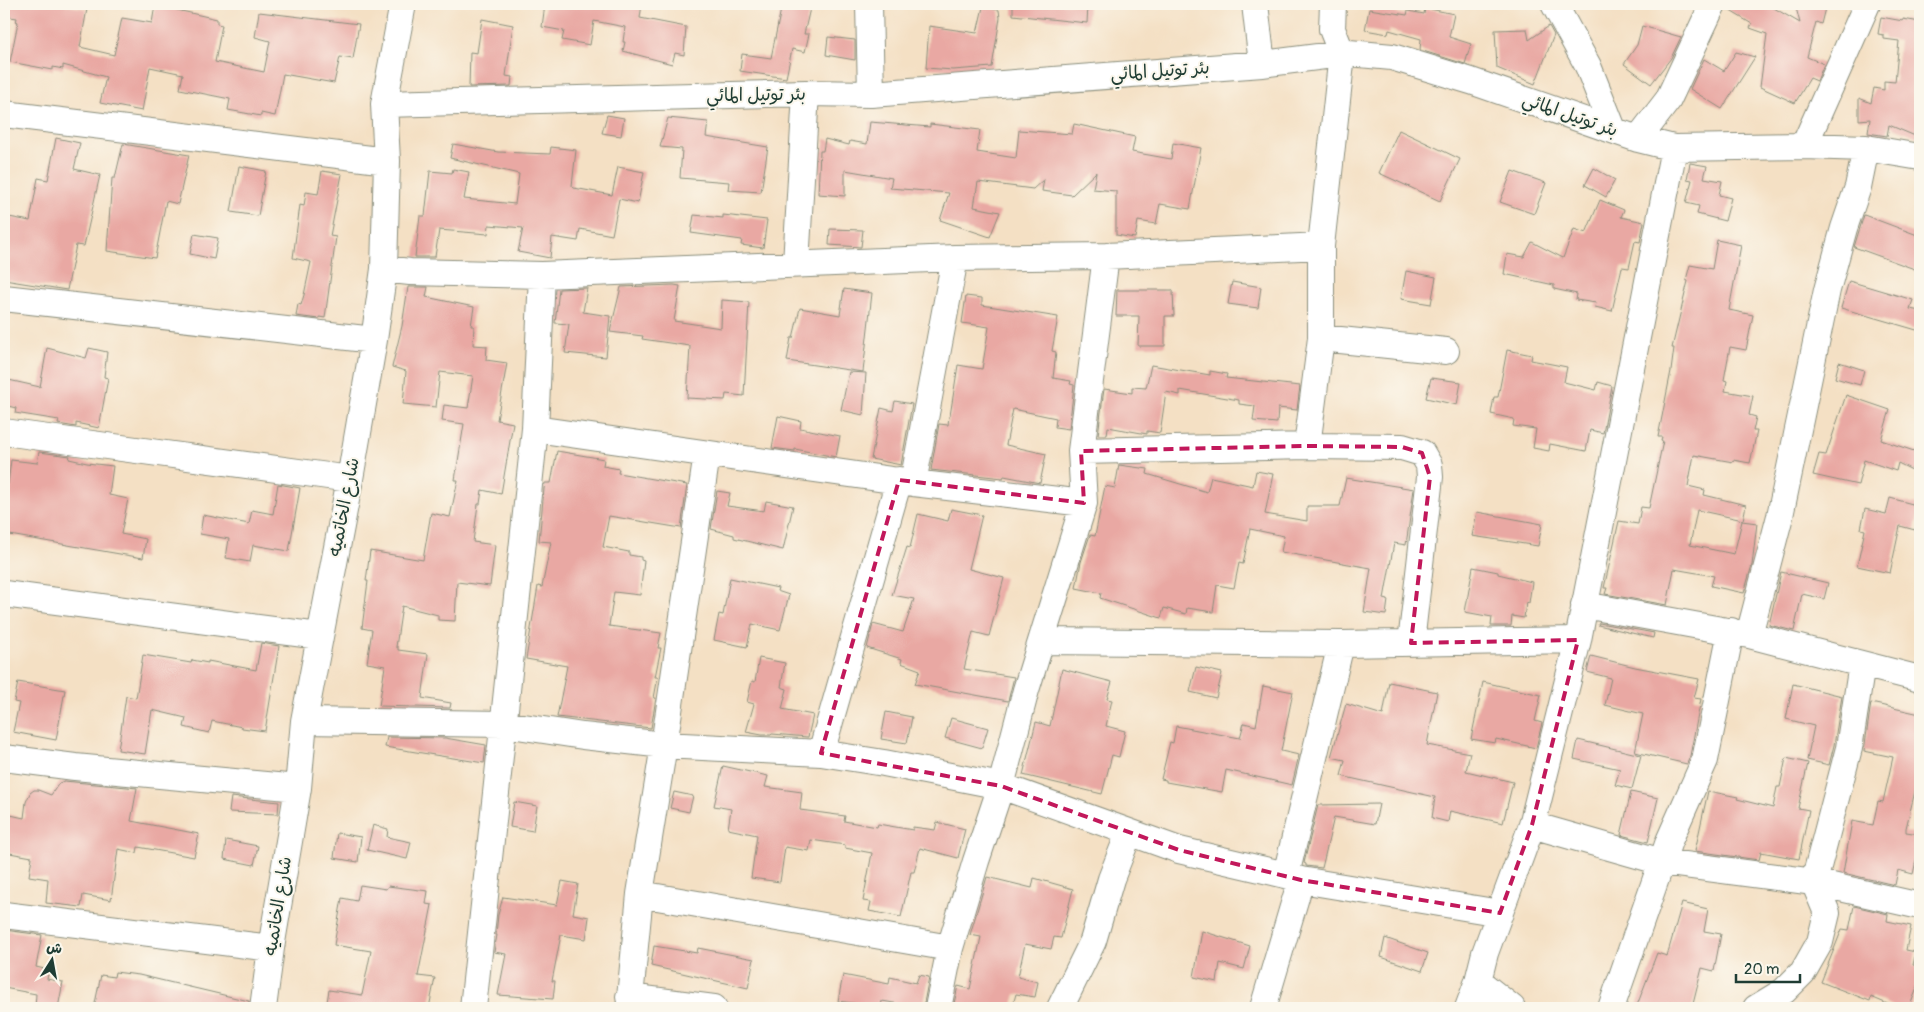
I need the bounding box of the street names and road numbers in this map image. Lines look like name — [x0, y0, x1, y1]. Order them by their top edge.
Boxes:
street label: بئر توتيل المائي — [1110, 56, 1211, 90]
street label: بئر توتيل المائي — [706, 83, 806, 111]
street label: بئر توتيل المائي — [1518, 88, 1621, 146]
street label: شارع الخاتميه — [323, 456, 365, 558]
street label: شارع الخاتميه — [259, 855, 297, 957]

